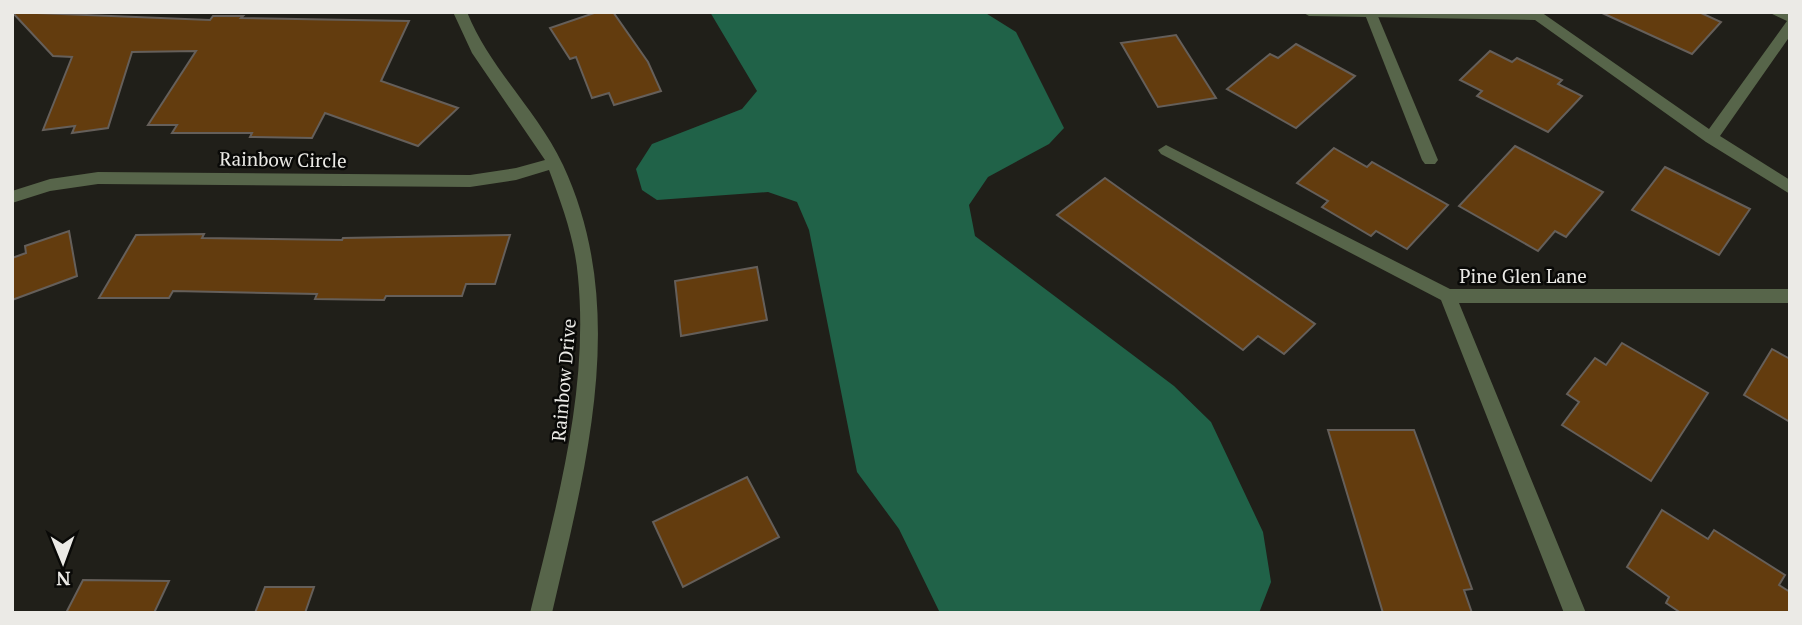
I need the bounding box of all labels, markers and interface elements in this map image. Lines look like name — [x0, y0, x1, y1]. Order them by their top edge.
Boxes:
street label: Rainbow Circle — [219, 145, 347, 173]
street label: Pine Glen Lane — [1459, 263, 1587, 288]
street label: Rainbow Drive — [545, 318, 581, 442]
north arrow — [28, 527, 98, 597]
text: N — [55, 567, 71, 592]

